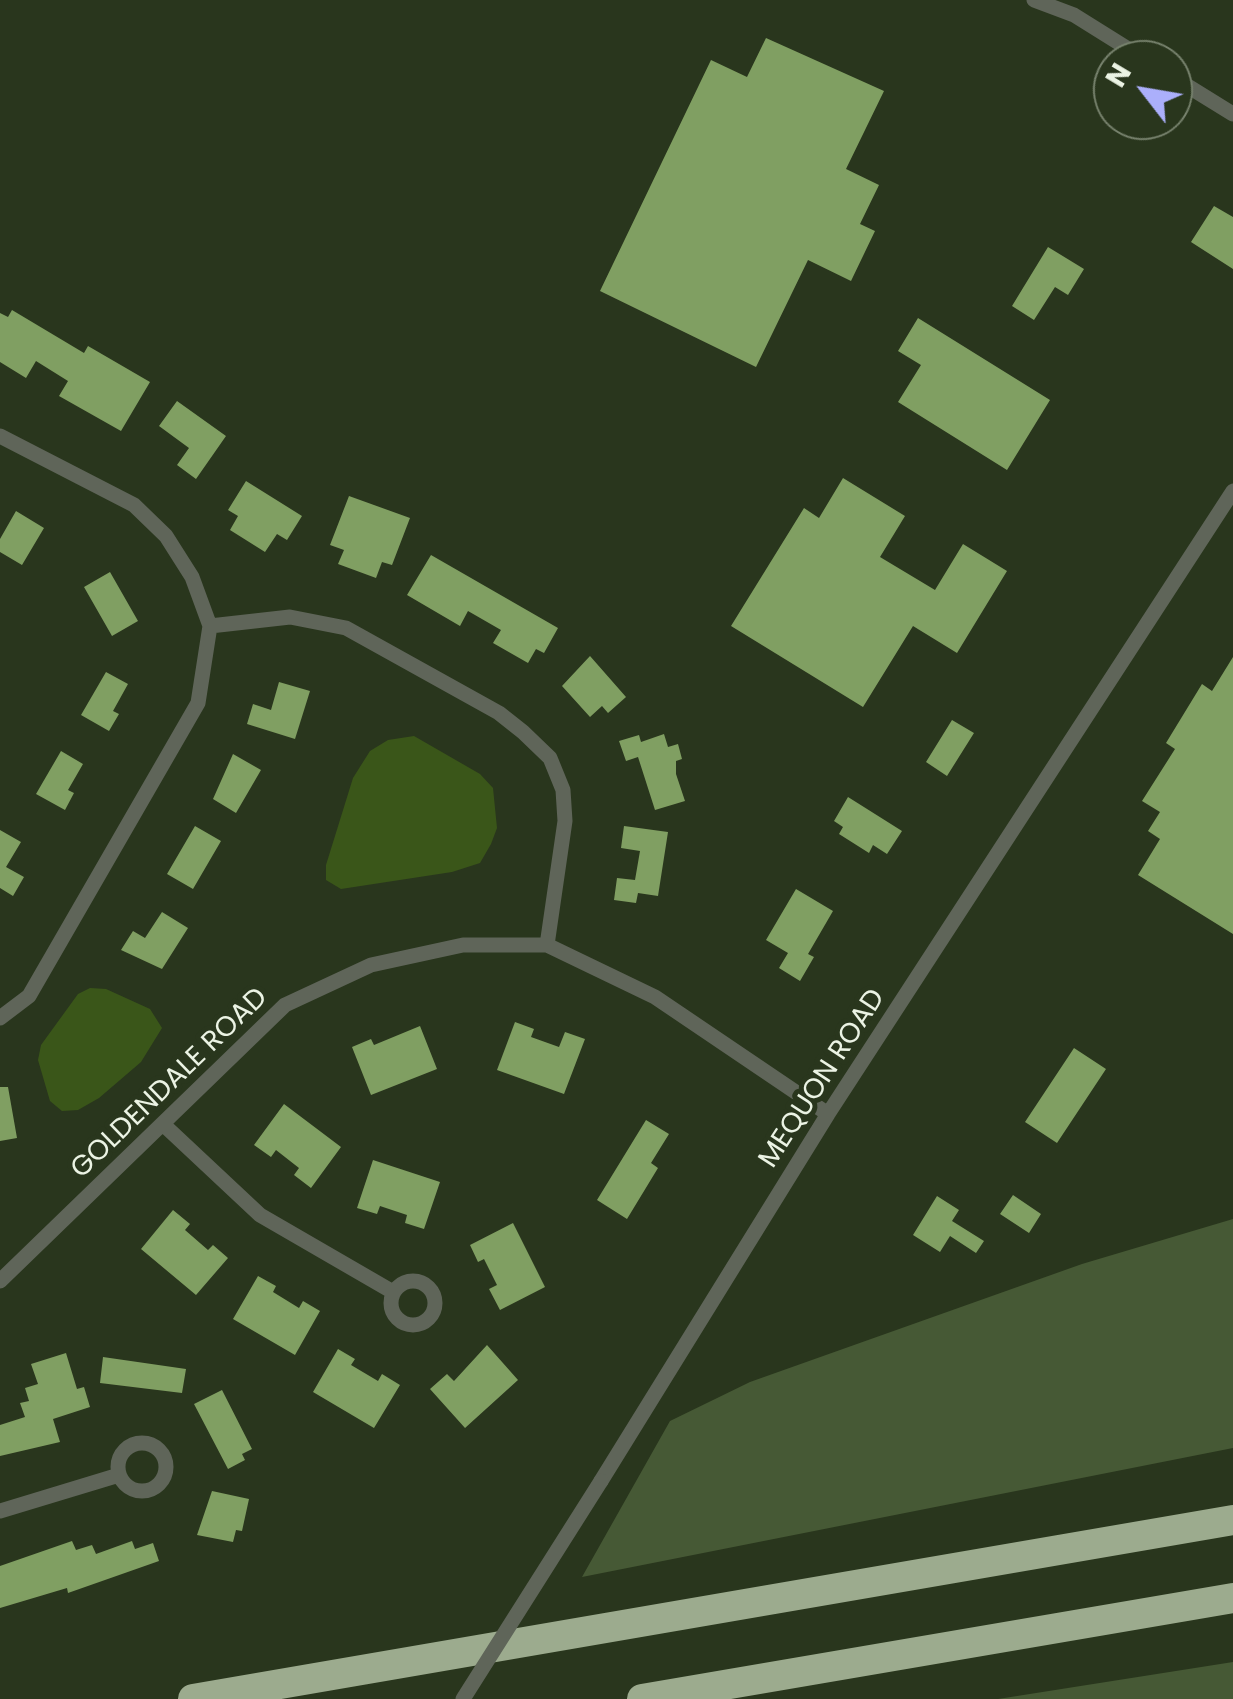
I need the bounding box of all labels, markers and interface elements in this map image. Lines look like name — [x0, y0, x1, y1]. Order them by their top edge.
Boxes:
north arrow — [1093, 40, 1193, 140]
text: N — [1096, 56, 1141, 94]
street label: GOLDENDALE ROAD — [65, 982, 275, 1186]
street label: MEQUON ROAD — [753, 983, 893, 1175]

